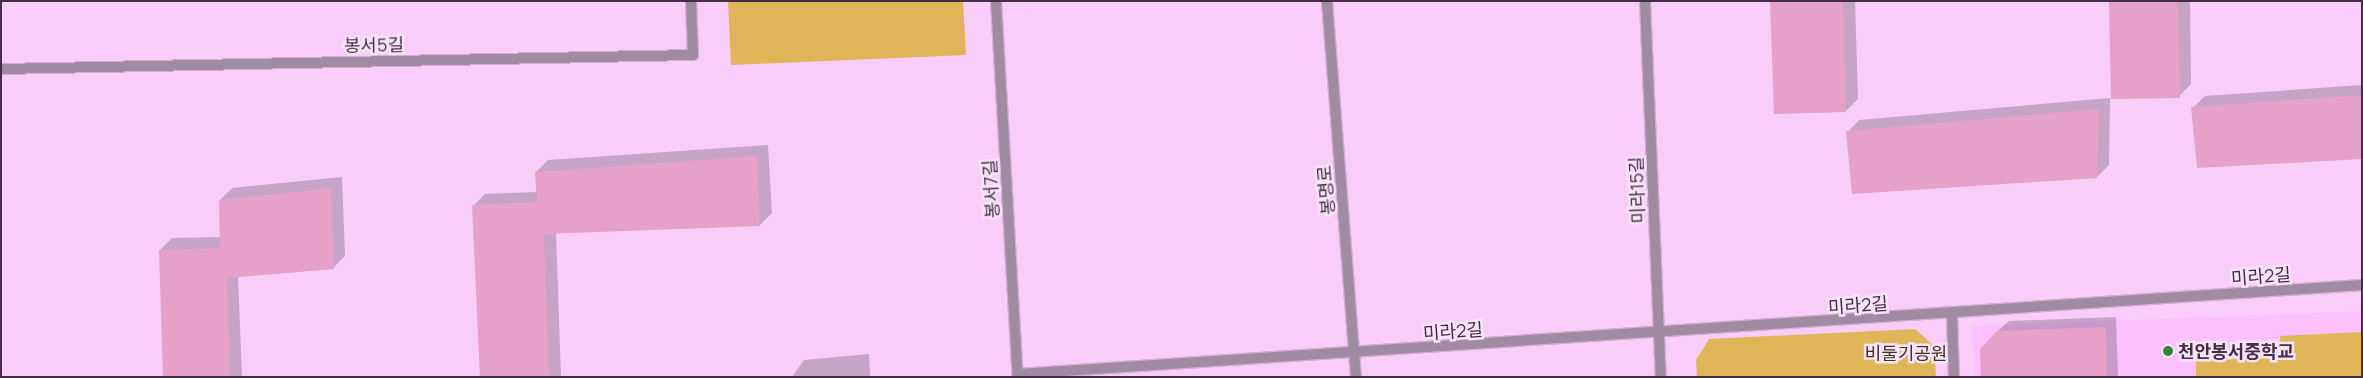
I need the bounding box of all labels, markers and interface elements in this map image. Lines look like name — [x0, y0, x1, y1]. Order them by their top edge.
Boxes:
street label: 봉서5길 — [344, 34, 404, 56]
street label: 미라15길 — [1625, 156, 1649, 224]
street label: 봉서7길 — [979, 159, 1003, 219]
street label: 봉명로 — [1313, 164, 1339, 216]
street label: 미라2길 — [2230, 263, 2292, 289]
street label: 미라2길 — [1827, 292, 1889, 318]
street label: 미라2길 — [1422, 318, 1484, 344]
place label: 천안봉서중학교 — [2178, 340, 2294, 362]
park label: 비둘기공원 — [1865, 342, 1947, 364]
marker: 천안봉서중학교 — [2162, 345, 2174, 357]

